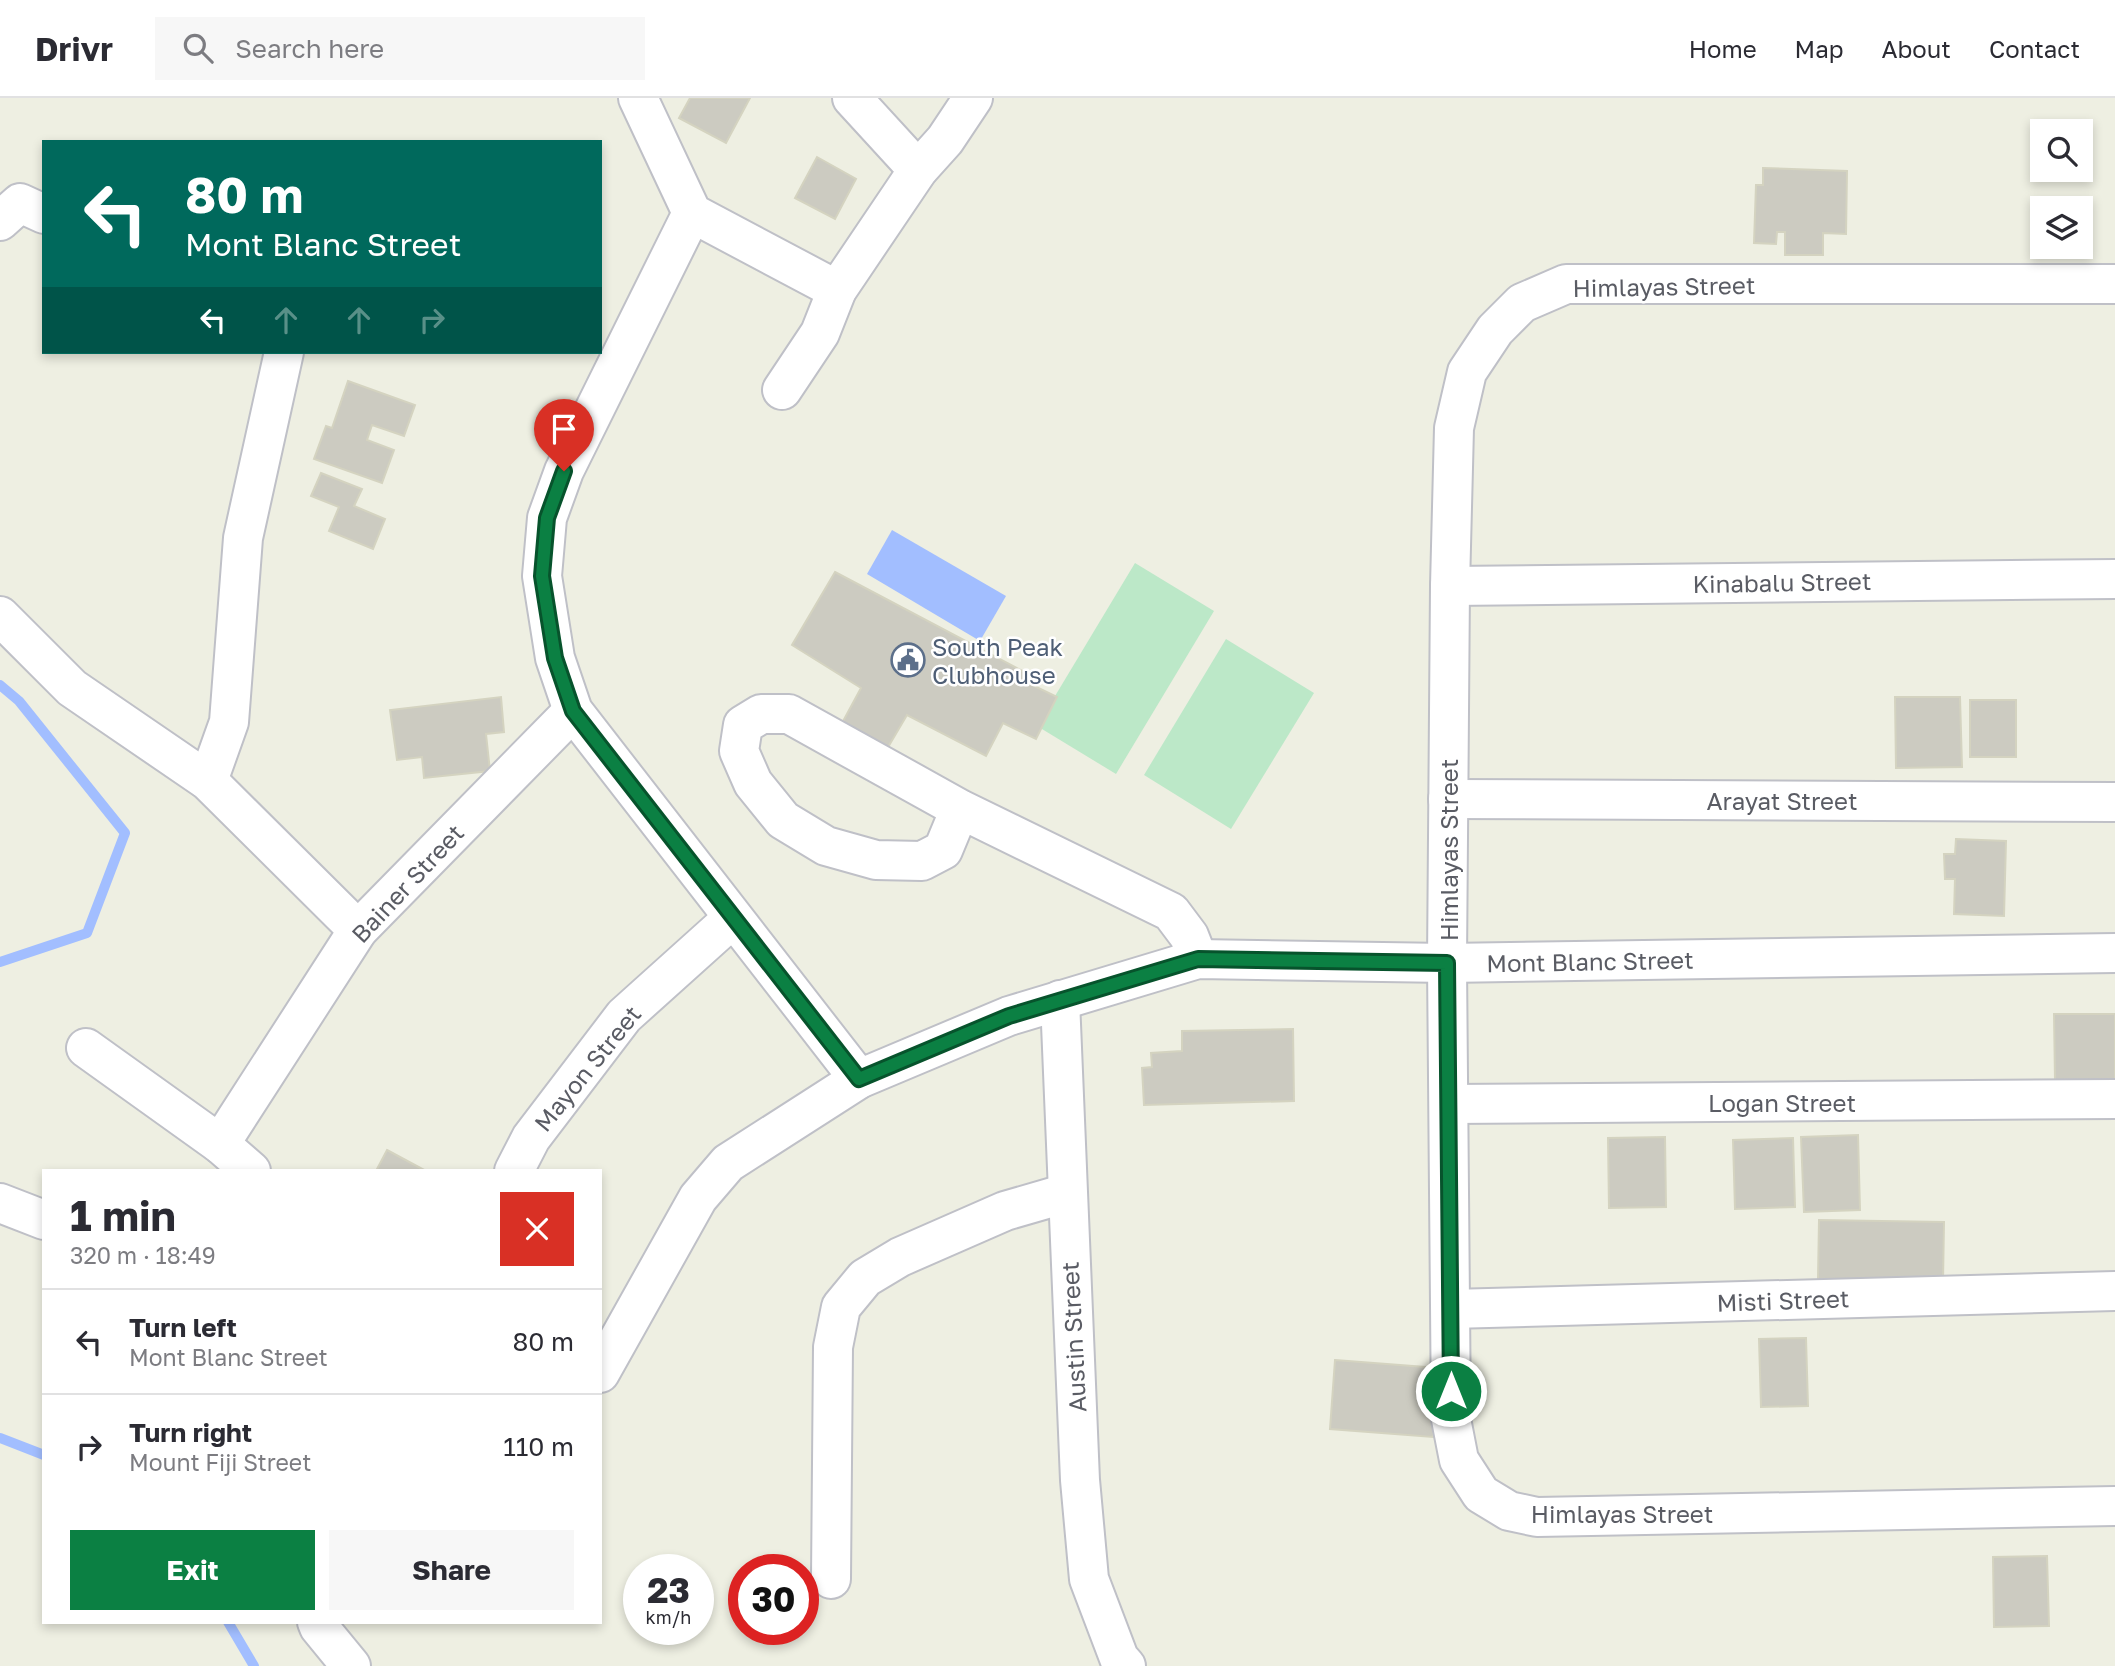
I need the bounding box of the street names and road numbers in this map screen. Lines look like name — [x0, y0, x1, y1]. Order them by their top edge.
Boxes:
street label: Himlayas Street — [1572, 270, 1756, 302]
street label: Kinabalu Street — [1692, 566, 1872, 598]
street label: Himlayas Street — [1434, 759, 1463, 941]
street label: Arayat Street — [1707, 786, 1857, 815]
street label: Bainer Street — [345, 818, 469, 948]
street label: Mont Blanc Street — [1486, 945, 1694, 977]
street label: Mayon Street — [528, 999, 646, 1137]
street label: Logan Street — [1708, 1088, 1856, 1117]
street label: Austin Street — [1055, 1261, 1091, 1413]
street label: Misti Street — [1716, 1283, 1850, 1317]
street label: Himlayas Street — [1531, 1499, 1713, 1528]

